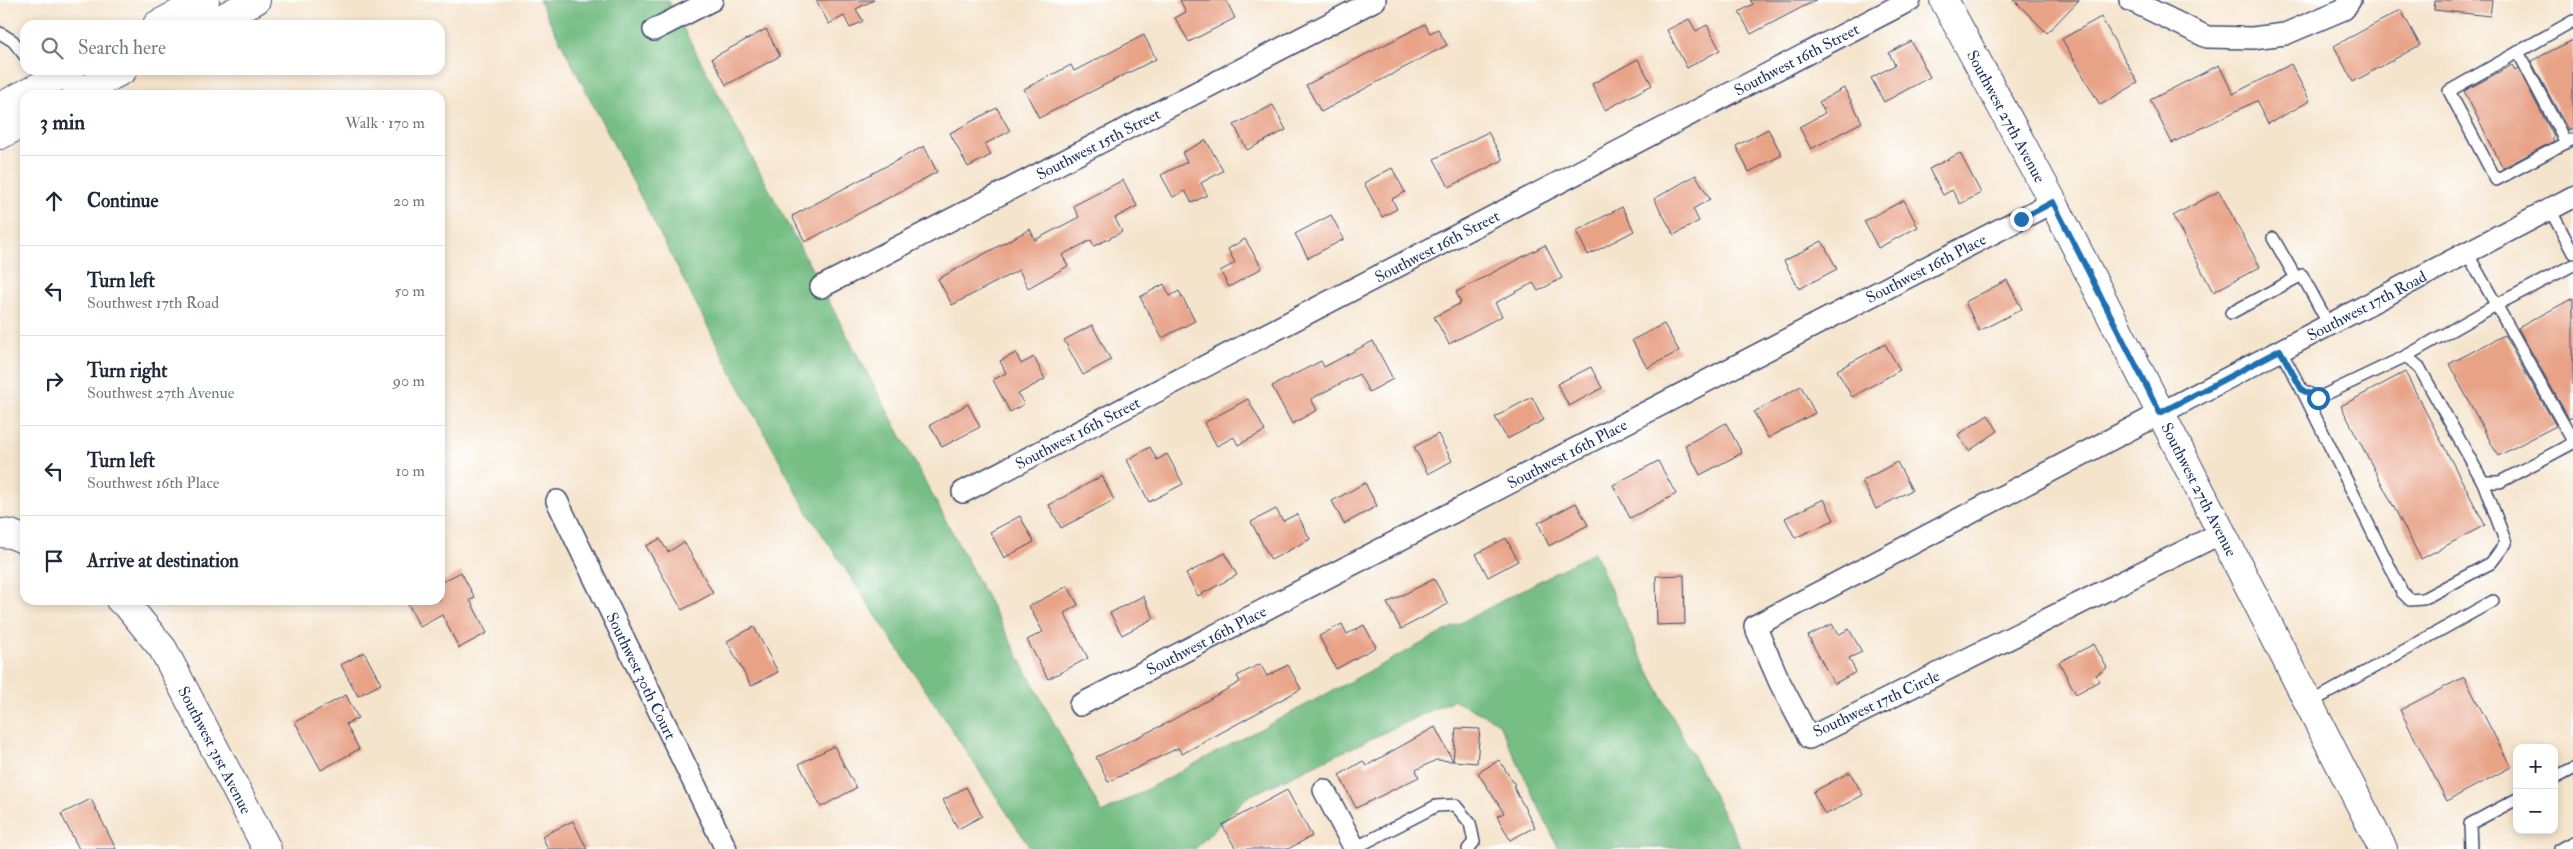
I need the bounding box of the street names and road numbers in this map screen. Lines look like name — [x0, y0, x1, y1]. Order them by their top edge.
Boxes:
street label: Southwest 16th Street — [1731, 19, 1863, 101]
street label: Southwest 27th Avenue — [1962, 47, 2050, 187]
street label: Southwest 15th Street — [1033, 104, 1164, 185]
street label: Southwest 16th Street — [1371, 206, 1503, 287]
street label: Southwest 16th Place — [1863, 229, 1990, 308]
street label: Southwest 17th Road — [2304, 267, 2430, 346]
street label: Southwest 16th Street — [1012, 393, 1144, 474]
street label: Southwest 16th Place — [1504, 415, 1631, 494]
street label: Southwest 27th Avenue — [2156, 419, 2241, 560]
street label: Southwest 16th Place — [1143, 601, 1270, 680]
street label: Southwest 30th Court — [602, 609, 680, 743]
street label: Southwest 17th Circle — [1810, 666, 1943, 742]
street label: Southwest 31st Avenue — [173, 683, 256, 818]

